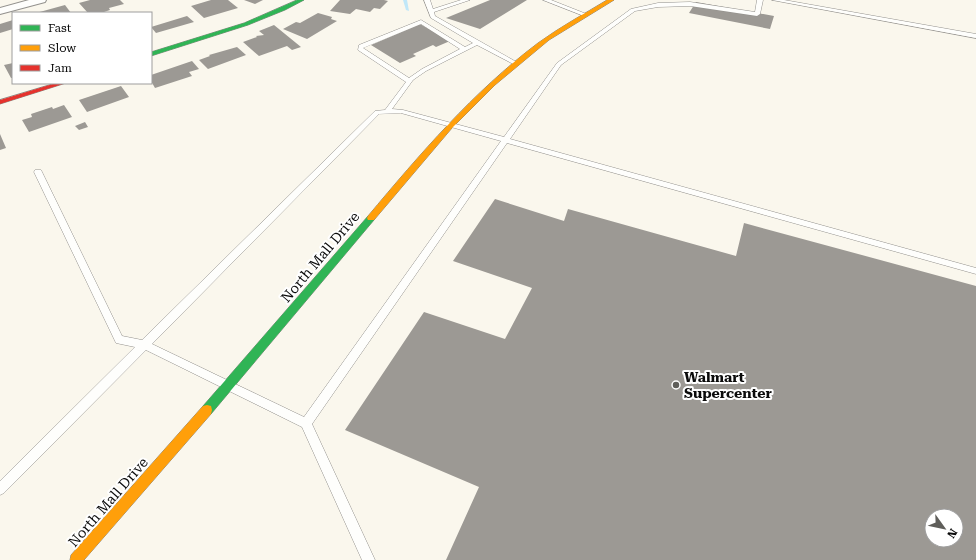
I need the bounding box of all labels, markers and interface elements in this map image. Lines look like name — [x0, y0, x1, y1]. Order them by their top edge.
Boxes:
legend — [12, 12, 152, 84]
text: Fast — [48, 21, 72, 35]
text: Slow — [48, 41, 76, 55]
text: Jam — [48, 61, 72, 75]
street label: North Mall Drive — [278, 208, 363, 305]
place label: Walmart Supercenter — [684, 369, 772, 401]
marker: Walmart Supercenter — [671, 380, 681, 390]
street label: North Mall Drive — [65, 454, 151, 550]
north arrow — [924, 508, 964, 548]
text: N — [944, 526, 960, 541]

